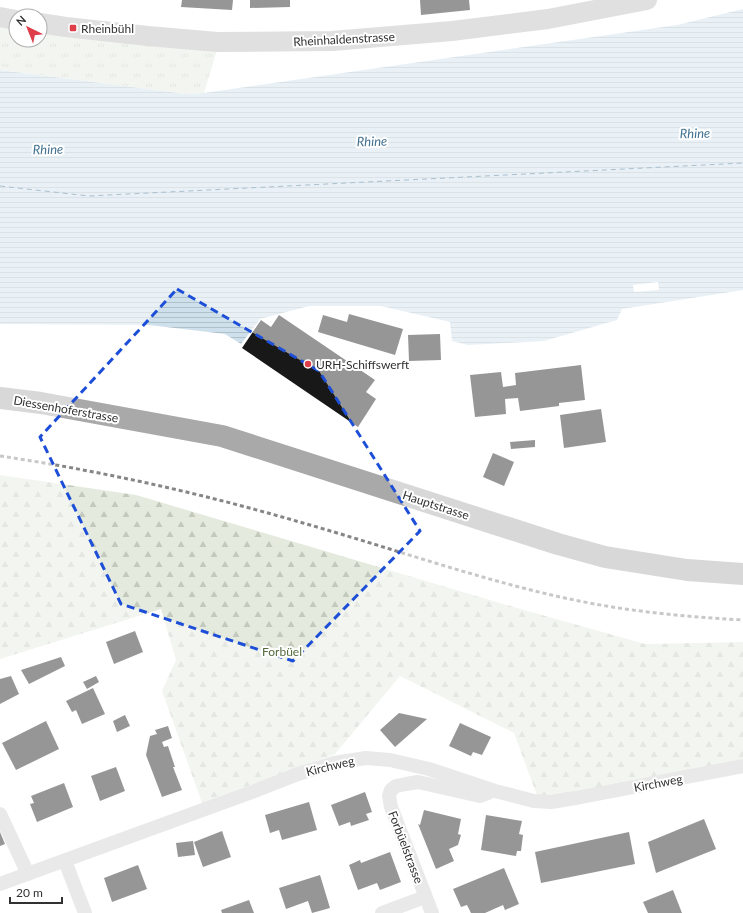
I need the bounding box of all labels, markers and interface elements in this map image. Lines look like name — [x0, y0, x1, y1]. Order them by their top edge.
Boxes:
north arrow — [8, 8, 48, 48]
text: N — [13, 13, 28, 28]
place label: Rheinbühl — [81, 21, 134, 36]
marker: Rheinbühl — [68, 23, 78, 33]
street label: Rheinhaldenstrasse — [293, 29, 395, 49]
water label: Rhine — [680, 125, 710, 141]
water label: Rhine — [357, 133, 387, 149]
water label: Rhine — [33, 141, 63, 157]
place label: URH-Schiffswerft — [316, 357, 410, 372]
marker: URH-Schiffswerft — [303, 359, 313, 369]
street label: Diessenhoferstrasse — [12, 392, 120, 426]
street label: Hauptstrasse — [401, 487, 471, 523]
park label: Forbüel — [262, 644, 302, 659]
street label: Kirchweg — [304, 753, 356, 779]
street label: Kirchweg — [632, 771, 684, 795]
street label: Forbüelstrasse — [385, 809, 427, 885]
scale bar — [10, 879, 62, 905]
text: 20 m — [16, 885, 43, 900]

